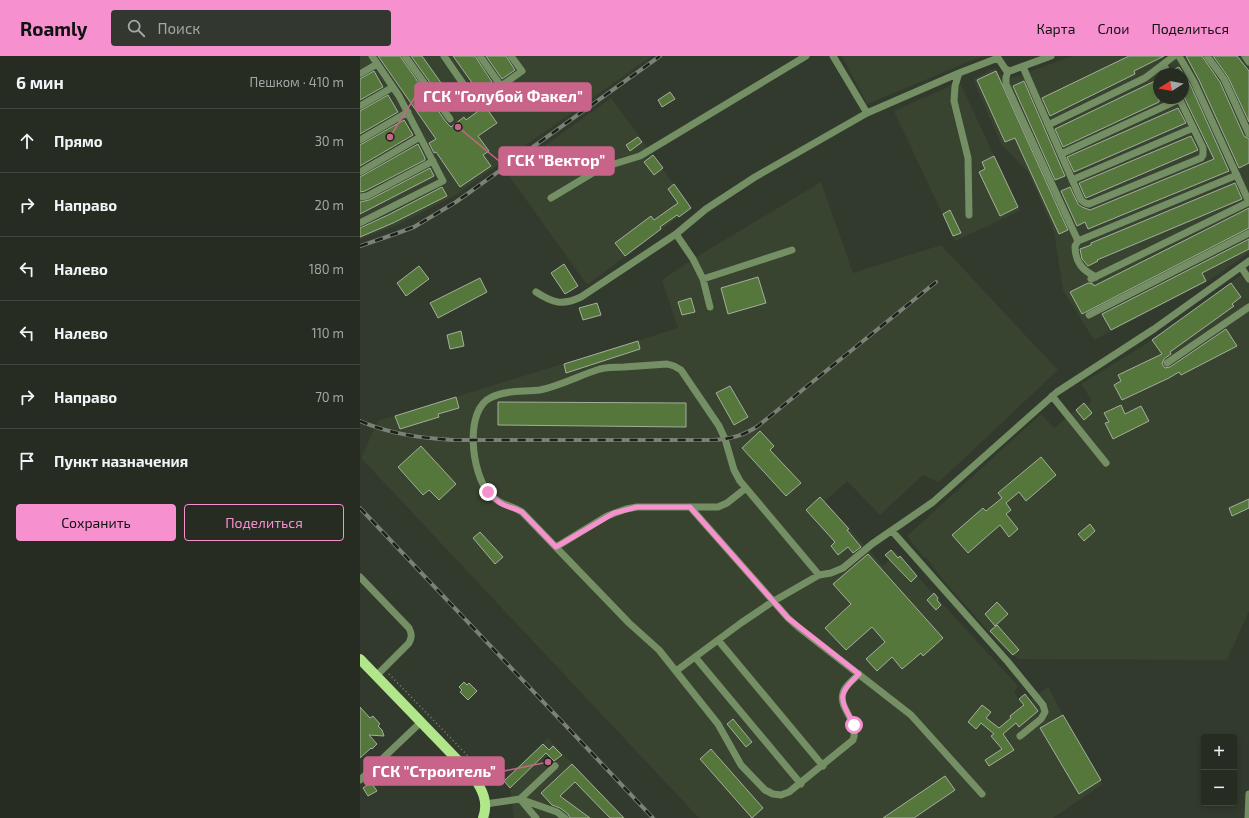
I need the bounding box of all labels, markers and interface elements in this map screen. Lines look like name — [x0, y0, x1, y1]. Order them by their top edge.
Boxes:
search box — [111, 10, 391, 46]
text: Roamly — [20, 17, 87, 40]
icon: search — [125, 17, 147, 39]
text: Поиск — [157, 19, 200, 37]
text: Карта — [1036, 20, 1075, 37]
text: Слои — [1097, 20, 1129, 37]
text: Поделиться — [1151, 20, 1229, 37]
north arrow — [1153, 68, 1189, 104]
text: 6 мин — [16, 72, 64, 92]
text: Пешком · 410 m — [250, 74, 344, 90]
callout: ГСК "Голубой Факел" — [415, 83, 591, 111]
text: ГСК "Голубой Факел" — [423, 86, 583, 105]
icon: ahead — [16, 130, 38, 152]
text: Прямо — [54, 132, 103, 150]
text: 30 m — [315, 133, 344, 149]
callout: ГСК "Вектор" — [499, 147, 614, 175]
text: ГСК "Вектор" — [507, 150, 605, 169]
icon: right — [16, 194, 38, 216]
text: Направо — [54, 196, 117, 214]
text: 20 m — [315, 197, 344, 213]
icon: left — [16, 258, 38, 280]
text: Налево — [54, 260, 108, 278]
text: 180 m — [309, 261, 344, 277]
icon: left — [16, 322, 38, 344]
text: Налево — [54, 324, 108, 342]
text: 110 m — [312, 325, 344, 341]
icon: right — [16, 386, 38, 408]
text: Направо — [54, 388, 117, 406]
text: 70 m — [315, 389, 344, 405]
icon: arrive — [16, 450, 38, 472]
text: Пункт назначения — [54, 452, 188, 470]
route end — [479, 483, 497, 501]
button: Сохранить — [16, 504, 176, 541]
button: Поделиться — [184, 504, 344, 541]
route start — [845, 716, 863, 734]
map controls — [1201, 734, 1237, 806]
button: + — [1201, 734, 1237, 770]
callout: ГСК "Строитель" — [364, 757, 504, 785]
text: ГСК "Строитель" — [372, 761, 496, 780]
button: − — [1201, 770, 1237, 806]

